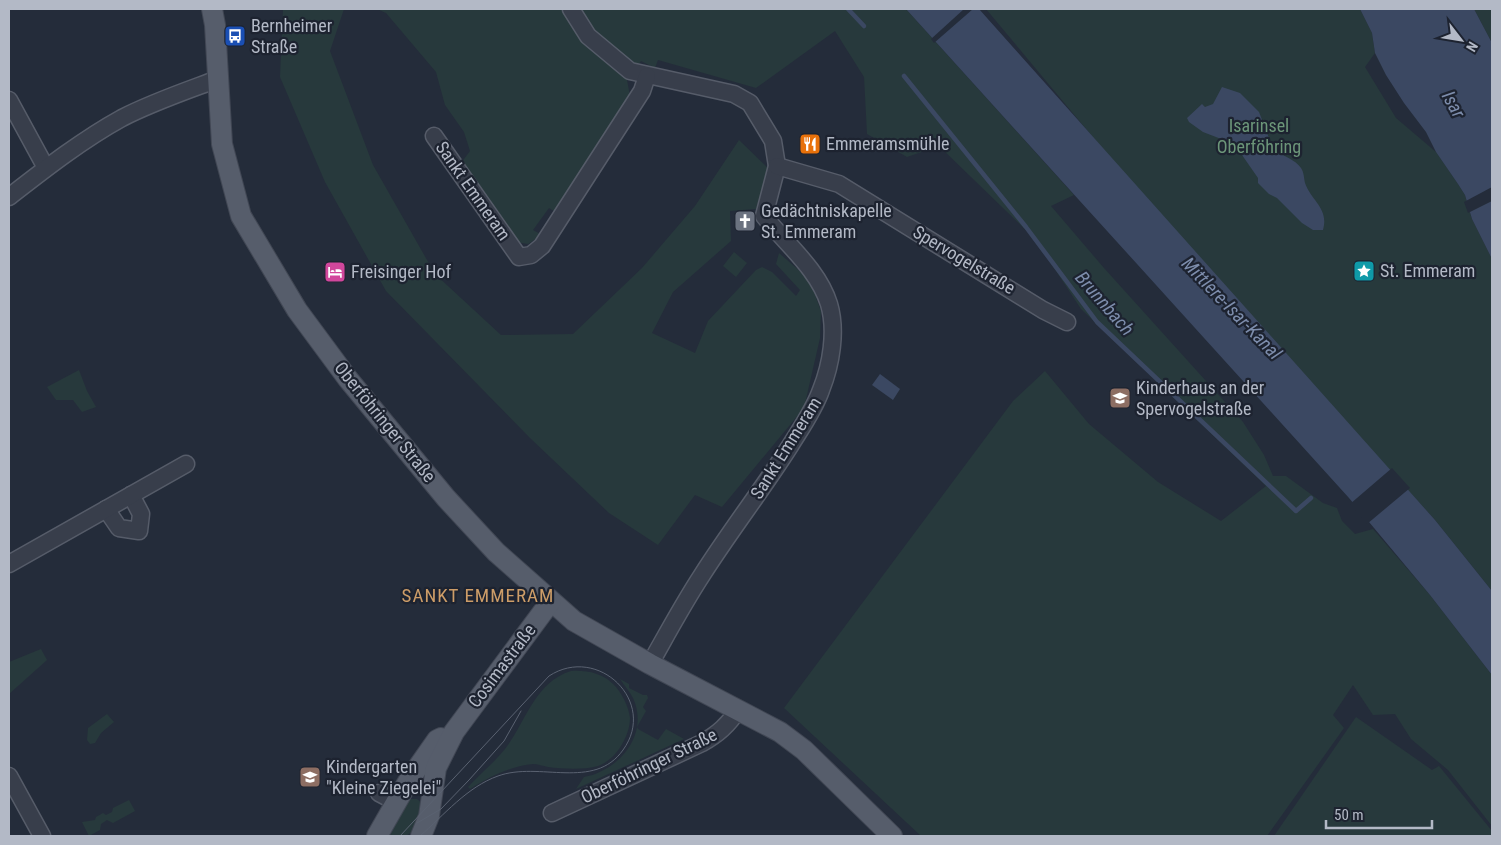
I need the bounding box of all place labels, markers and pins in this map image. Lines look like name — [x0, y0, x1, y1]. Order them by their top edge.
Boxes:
place label: Bernheimer Straße — [251, 15, 333, 57]
bus stop icon: Bernheimer Straße — [223, 24, 247, 48]
restaurant icon: Emmeramsmühle — [798, 132, 822, 156]
place label: Emmeramsmühle — [826, 133, 950, 154]
place label: Gedächtniskapelle St. Emmeram — [761, 200, 892, 242]
church icon: Gedächtniskapelle St. Emmeram — [733, 209, 757, 233]
place icon: St. Emmeram — [1352, 259, 1376, 283]
hotel icon: Freisinger Hof — [323, 260, 347, 284]
place label: St. Emmeram — [1380, 260, 1475, 281]
place label: Freisinger Hof — [351, 261, 452, 282]
place label: Kinderhaus an der Spervogelstraße — [1136, 377, 1265, 419]
school or university icon: Kinderhaus an der Spervogelstraße — [1108, 386, 1132, 410]
place label: Kindergarten "Kleine Ziegelei" — [326, 756, 441, 798]
school or university icon: Kindergarten "Kleine Ziegelei" — [298, 765, 322, 789]

